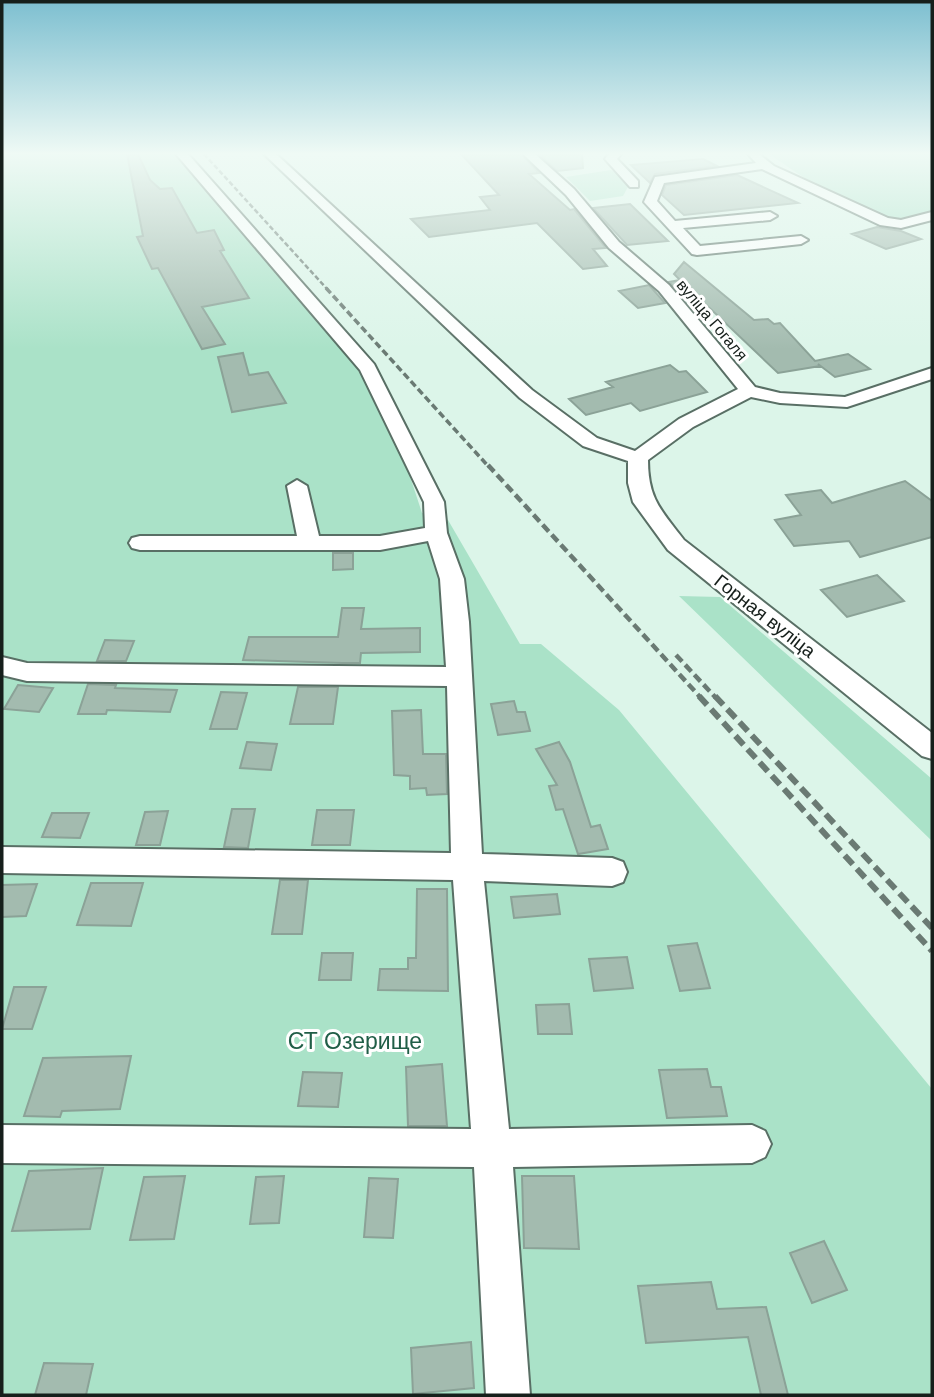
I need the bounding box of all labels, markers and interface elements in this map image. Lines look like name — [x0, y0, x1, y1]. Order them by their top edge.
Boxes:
street label: вуліца Гогаля — [673, 276, 751, 364]
street label: Горная вуліца — [710, 570, 820, 662]
park label: СТ Озерище — [288, 1028, 422, 1054]

